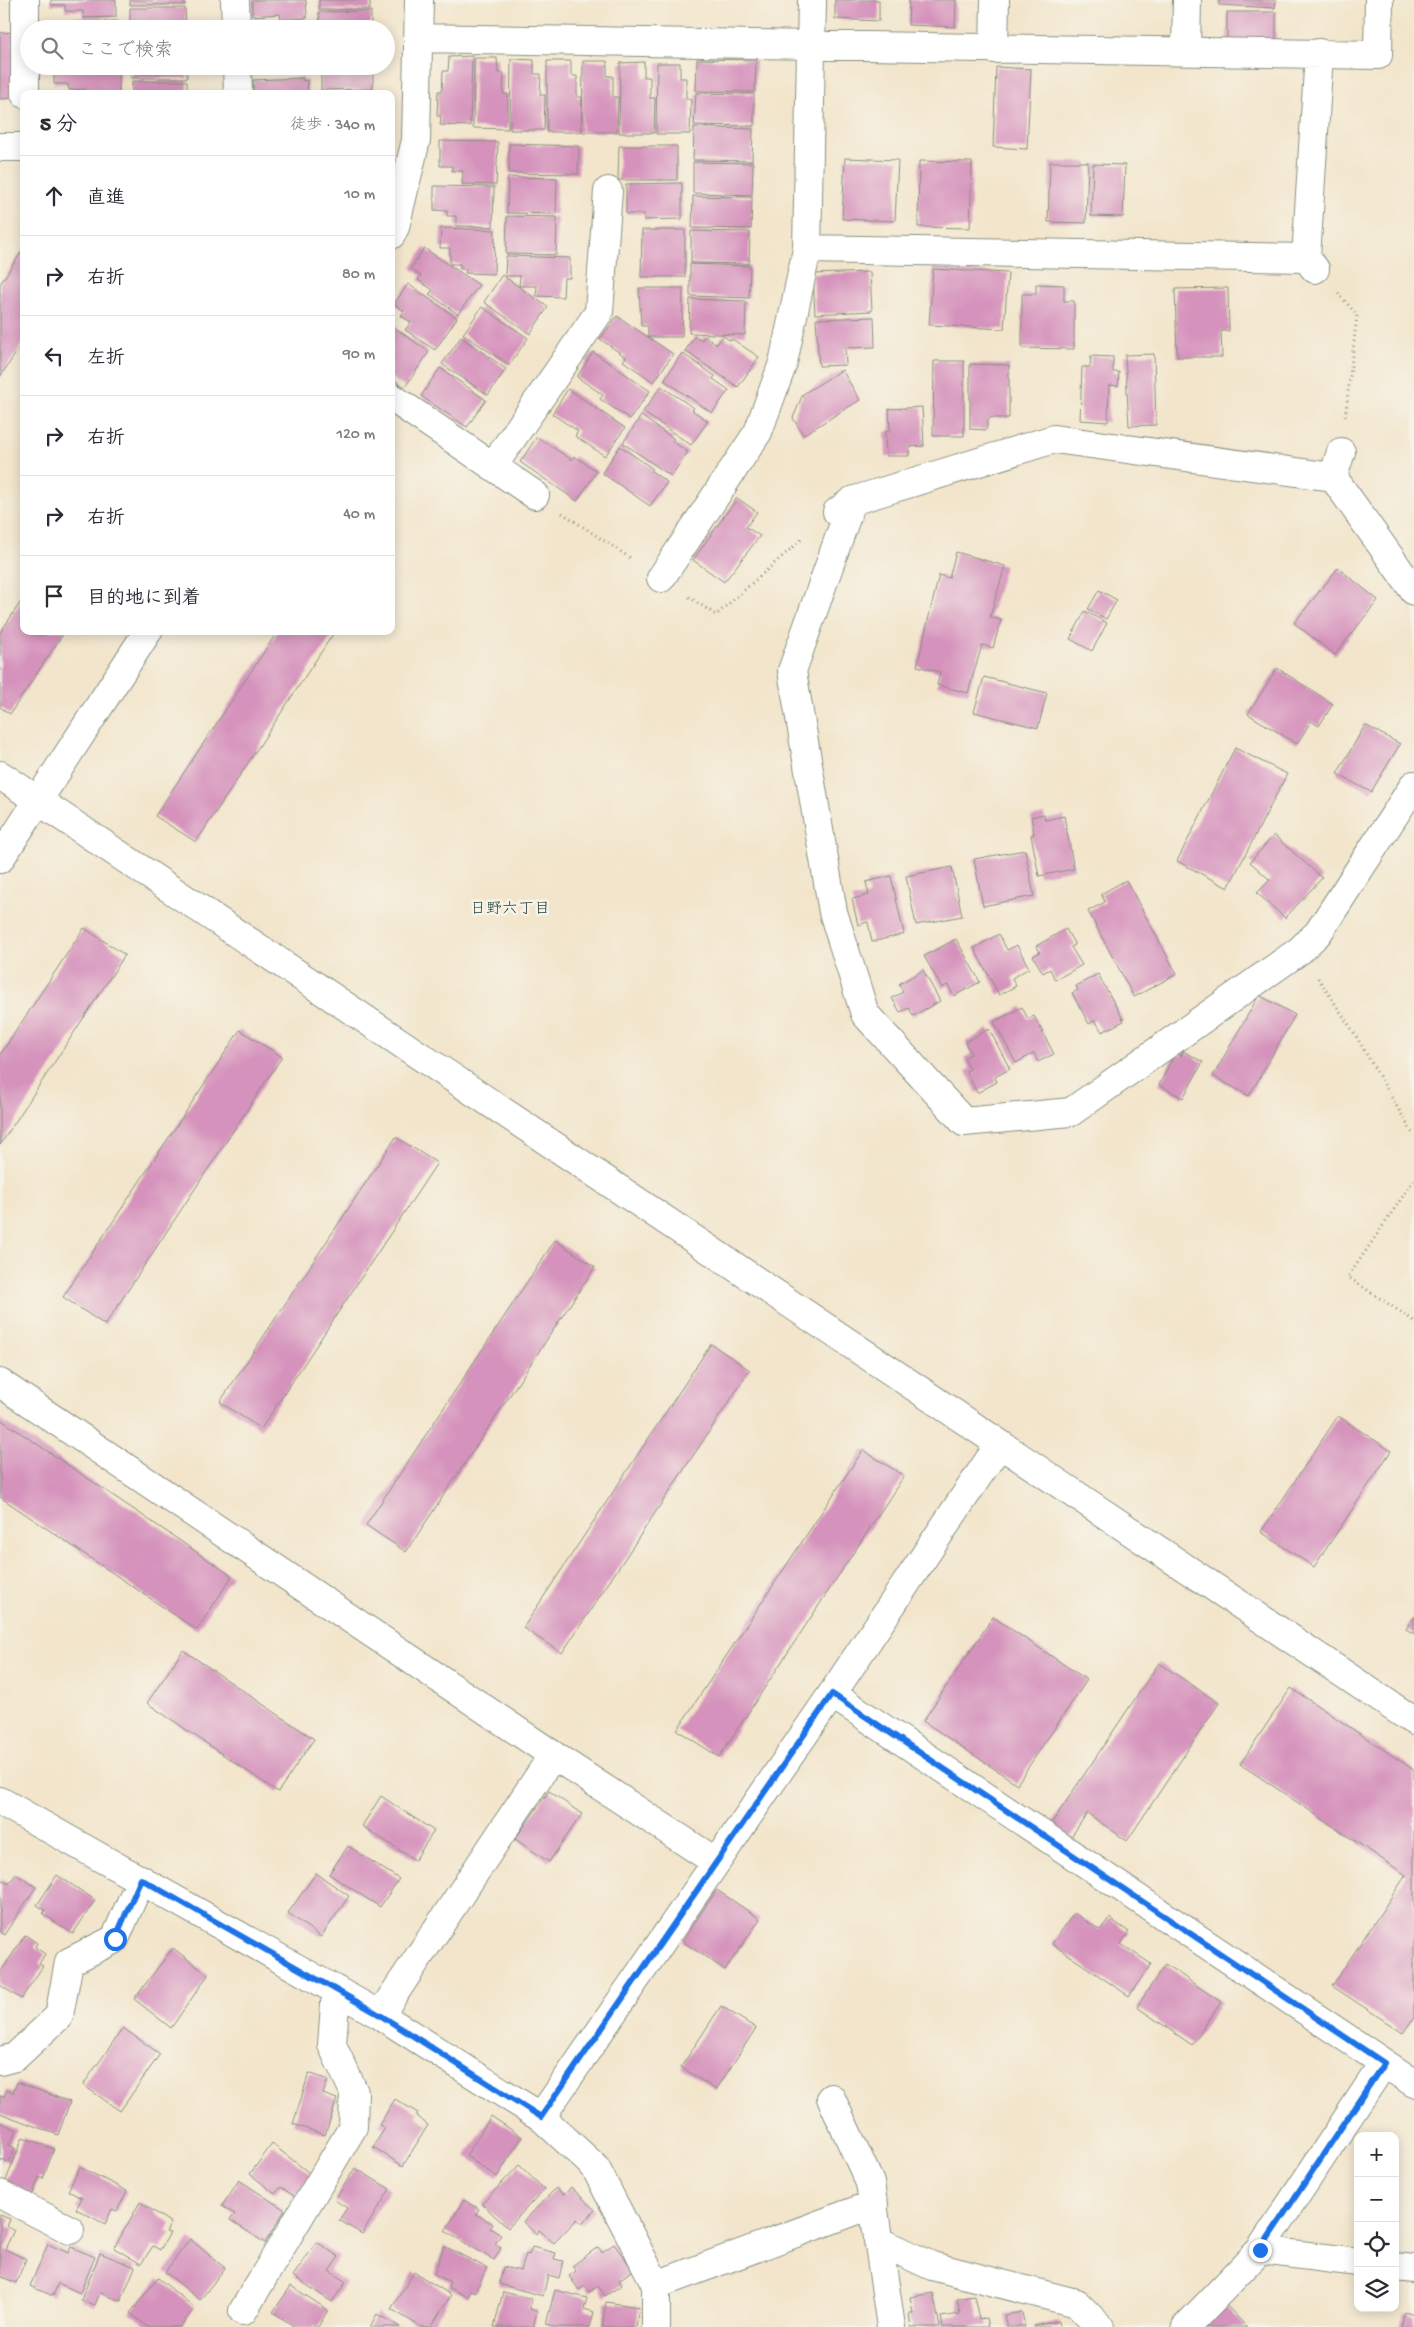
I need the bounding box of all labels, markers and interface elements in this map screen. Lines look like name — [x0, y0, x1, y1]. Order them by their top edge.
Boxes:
search box — [20, 20, 395, 75]
icon: search — [38, 34, 66, 62]
text: ここで検索 — [78, 40, 173, 63]
text: 5 分 — [40, 114, 77, 139]
text: 徒歩 · 340 m — [290, 117, 375, 136]
icon: ahead — [40, 182, 68, 210]
text: 10 m — [344, 186, 375, 205]
text: 直進 — [87, 188, 125, 211]
icon: right — [40, 262, 68, 290]
text: 80 m — [342, 266, 375, 285]
text: 右折 — [87, 268, 125, 291]
icon: left — [40, 342, 68, 370]
text: 90 m — [343, 346, 375, 365]
text: 左折 — [87, 348, 125, 371]
icon: right — [40, 422, 68, 450]
text: 120 m — [336, 426, 375, 445]
text: 右折 — [87, 428, 125, 451]
icon: right — [40, 502, 68, 530]
text: 40 m — [343, 506, 375, 525]
text: 右折 — [87, 508, 125, 531]
icon: arrive — [40, 582, 68, 610]
text: 目的地に到着 — [87, 588, 201, 611]
district label: 日野六丁目 — [470, 901, 550, 920]
route start — [104, 1928, 127, 1951]
map controls — [1354, 2132, 1399, 2312]
button: + — [1354, 2132, 1399, 2177]
button: − — [1354, 2177, 1399, 2222]
button: locate — [1354, 2222, 1399, 2267]
route end — [1249, 2239, 1272, 2262]
button: layers — [1354, 2267, 1399, 2312]

